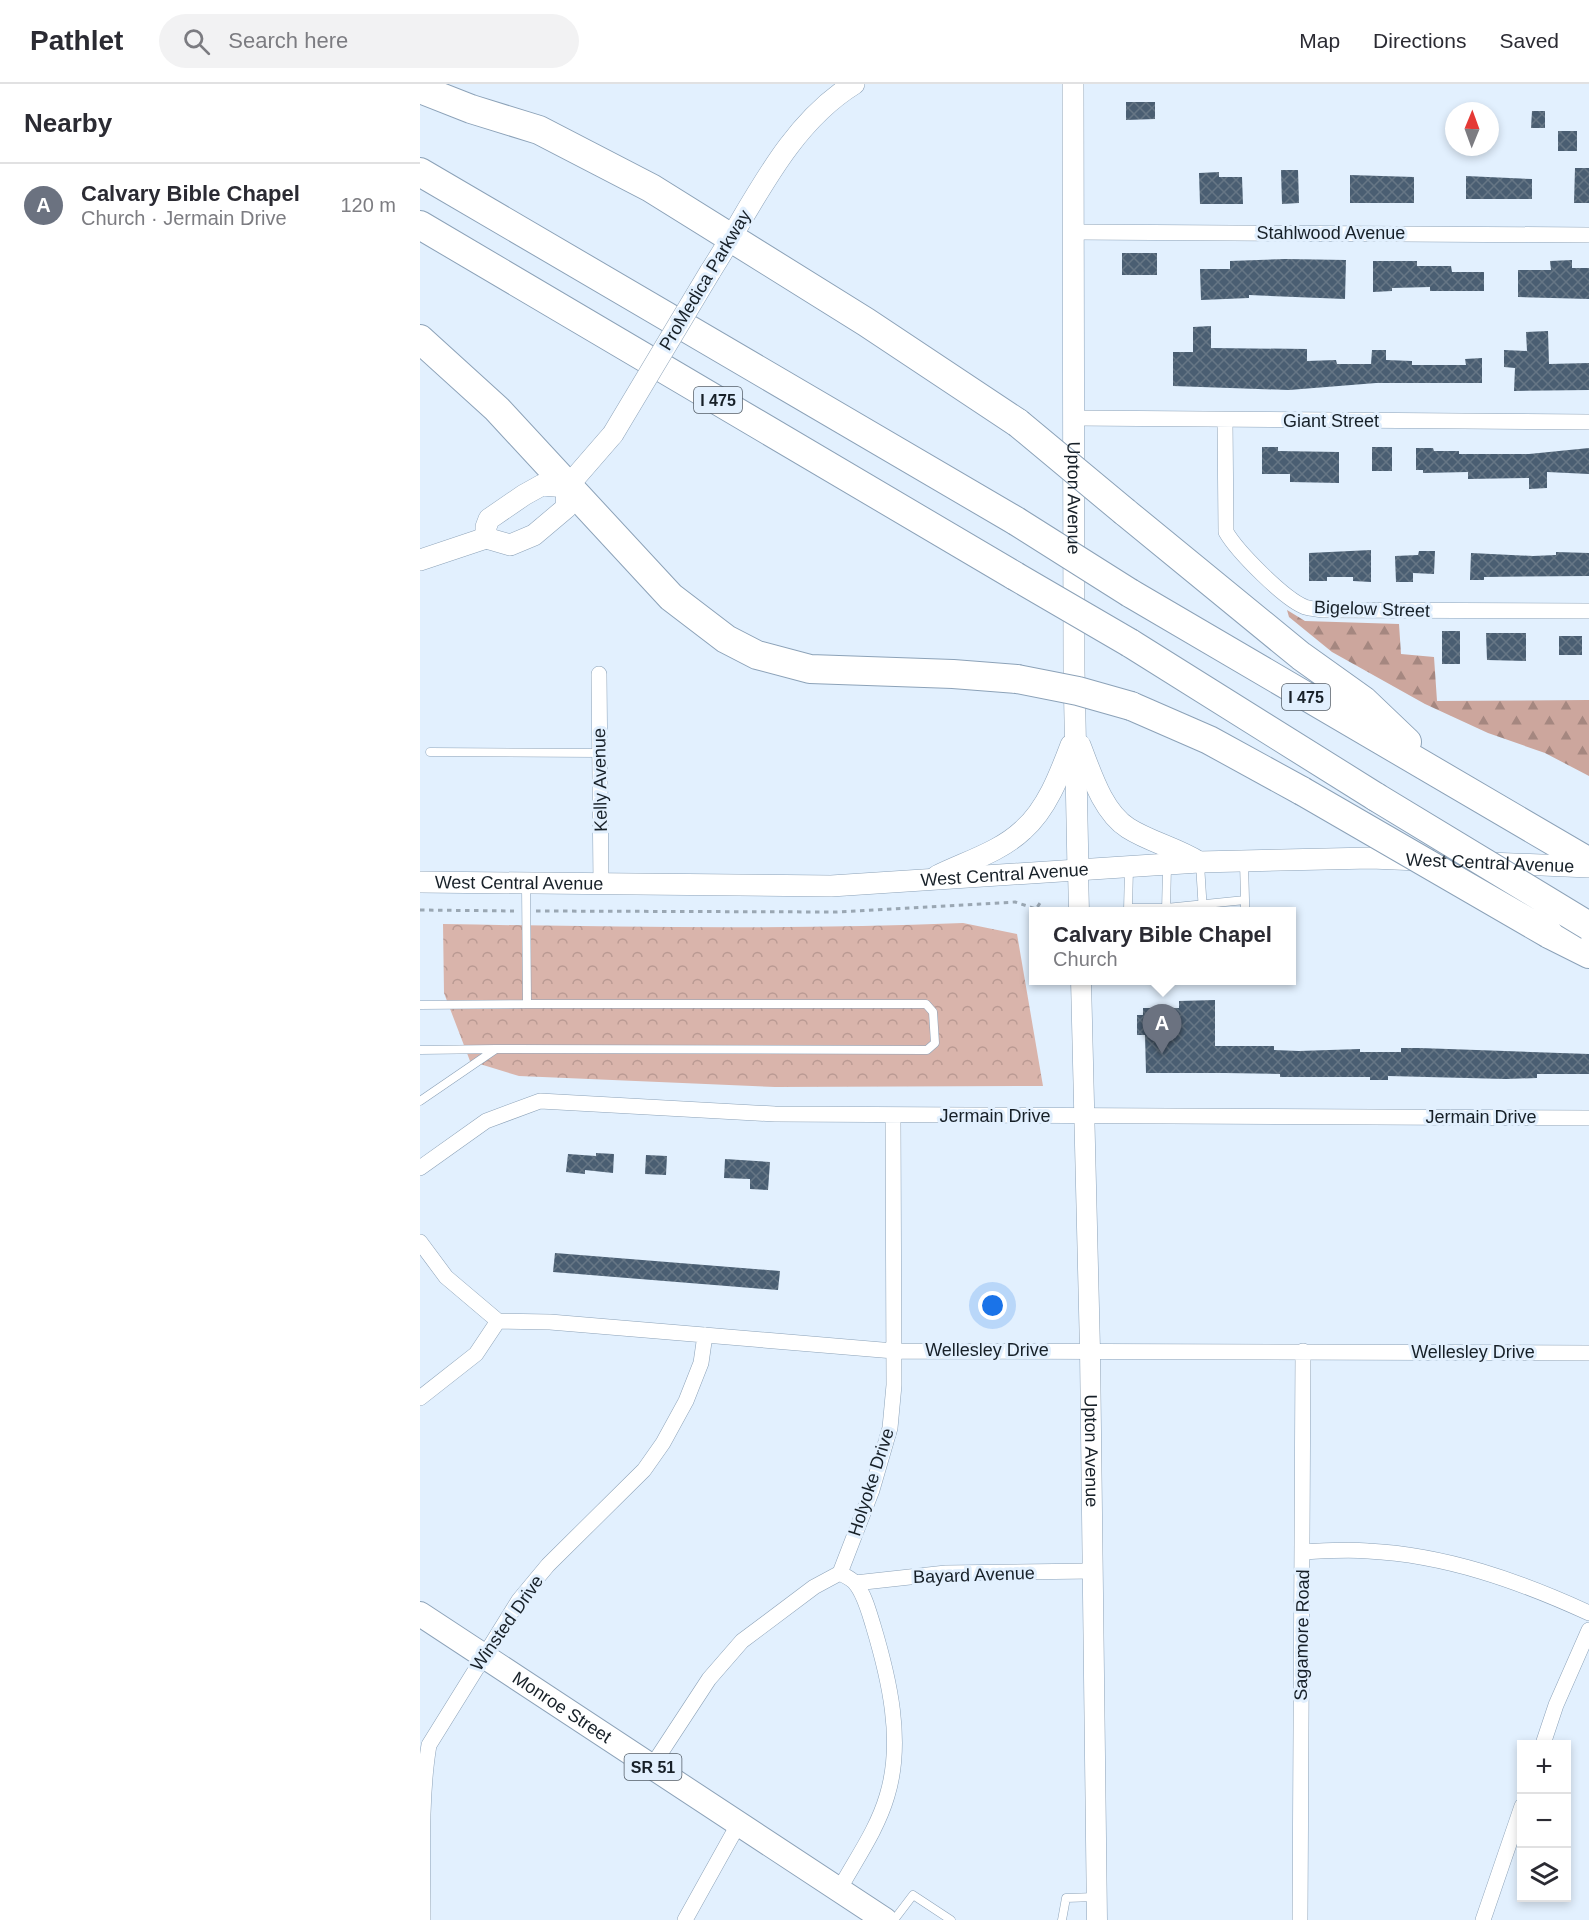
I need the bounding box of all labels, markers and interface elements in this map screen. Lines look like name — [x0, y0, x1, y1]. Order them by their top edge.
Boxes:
search box — [159, 14, 579, 68]
text: Pathlet — [30, 25, 123, 56]
icon: search — [180, 25, 213, 58]
text: Search here — [228, 28, 348, 53]
text: Map — [1299, 29, 1340, 52]
text: Directions — [1373, 29, 1466, 52]
text: Saved — [1499, 29, 1559, 52]
north arrow — [1445, 102, 1499, 156]
text: Nearby — [24, 108, 112, 138]
text: Calvary Bible Chapel — [81, 181, 300, 206]
text: A — [36, 194, 51, 216]
text: 120 m — [340, 194, 396, 216]
street label: ProMedica Parkway — [655, 206, 755, 354]
text: Church · Jermain Drive — [81, 207, 287, 229]
street label: Stahlwood Avenue — [1257, 223, 1405, 243]
road number: I 475 — [694, 387, 742, 413]
street label: Giant Street — [1283, 411, 1379, 431]
street label: Upton Avenue — [1064, 442, 1084, 554]
street label: Bigelow Street — [1314, 597, 1430, 621]
road number: I 475 — [1282, 684, 1330, 710]
street label: Kelly Avenue — [589, 728, 611, 832]
street label: West Central Avenue — [1405, 849, 1575, 876]
street label: West Central Avenue — [920, 859, 1089, 890]
street label: West Central Avenue — [435, 872, 603, 894]
popup — [1029, 907, 1296, 985]
text: Calvary Bible Chapel — [1053, 922, 1272, 947]
text: Church — [1053, 948, 1118, 970]
pin: A — [1142, 1004, 1182, 1054]
street label: Jermain Drive — [939, 1106, 1051, 1126]
street label: Jermain Drive — [1425, 1107, 1537, 1127]
your location — [978, 1291, 1007, 1320]
street label: Wellesley Drive — [925, 1340, 1049, 1360]
street label: Wellesley Drive — [1411, 1342, 1535, 1362]
street label: Upton Avenue — [1081, 1394, 1102, 1507]
street label: Holyoke Drive — [844, 1426, 898, 1538]
street label: Bayard Avenue — [913, 1563, 1035, 1587]
street label: Sagamore Road — [1291, 1569, 1313, 1701]
street label: Winsted Drive — [467, 1571, 547, 1675]
street label: Monroe Street — [509, 1668, 615, 1747]
map controls — [1517, 1740, 1571, 1902]
button: + — [1517, 1740, 1571, 1794]
road number: SR 51 — [624, 1754, 682, 1780]
button: − — [1517, 1794, 1571, 1848]
button: layers — [1517, 1848, 1571, 1902]

